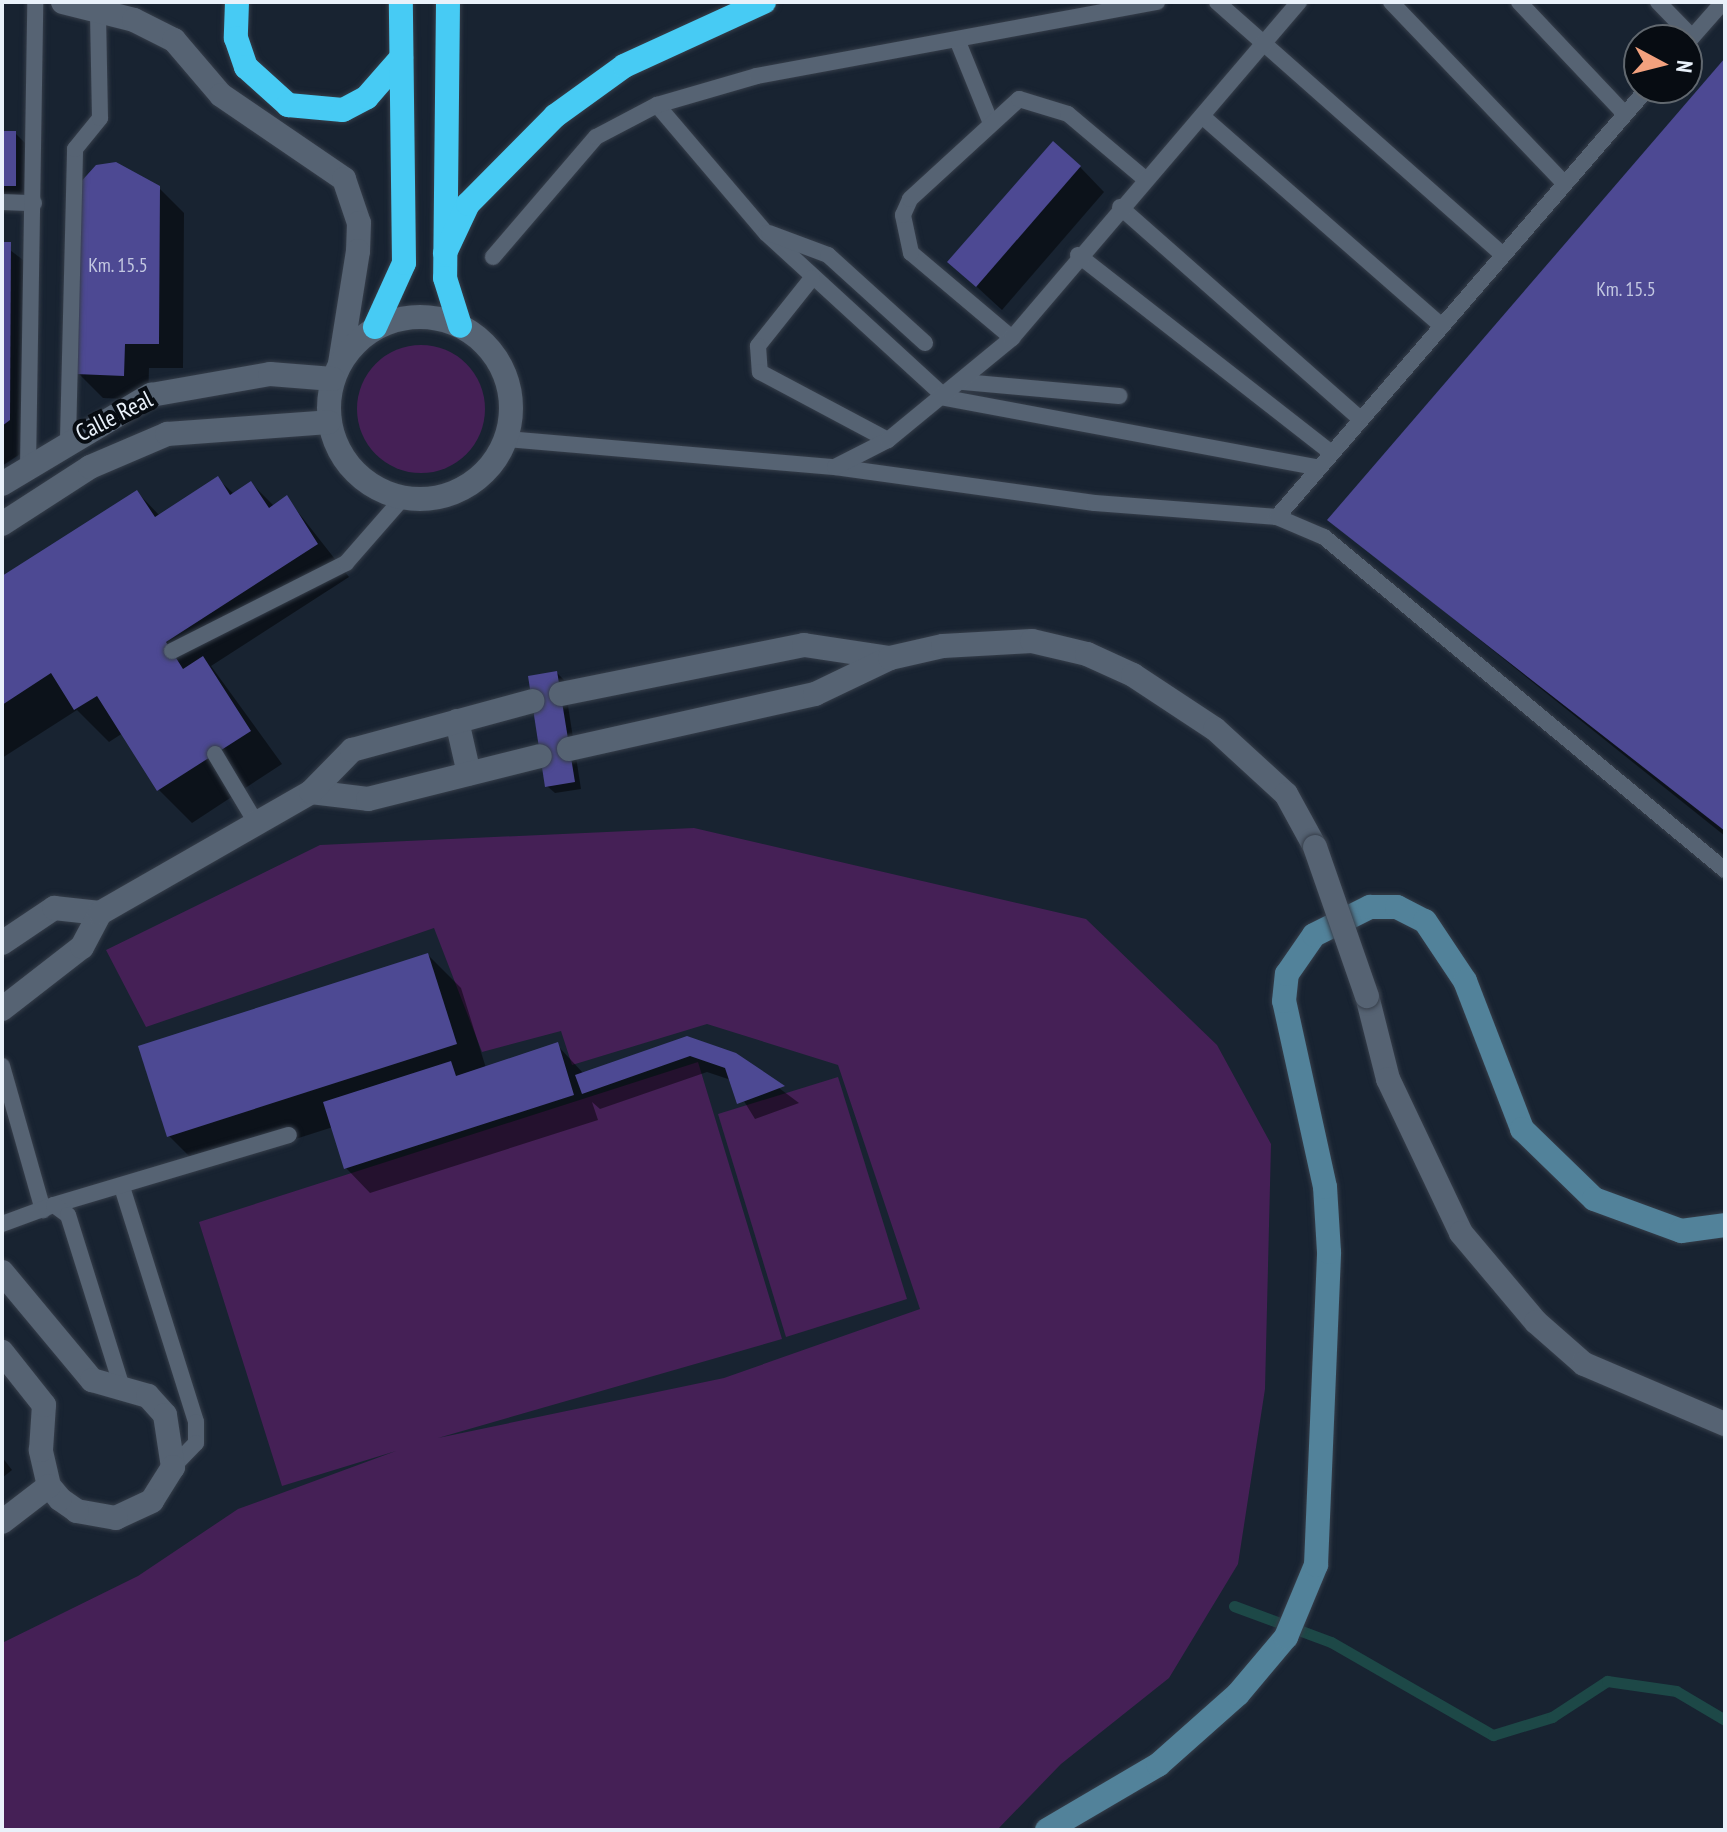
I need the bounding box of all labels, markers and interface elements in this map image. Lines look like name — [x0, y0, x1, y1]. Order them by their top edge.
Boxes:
north arrow — [1623, 24, 1703, 104]
text: N — [1670, 59, 1699, 74]
house number: Km. 15.5 — [88, 253, 148, 277]
house number: Km. 15.5 — [1596, 277, 1656, 301]
street label: Calle Real — [71, 385, 157, 447]

